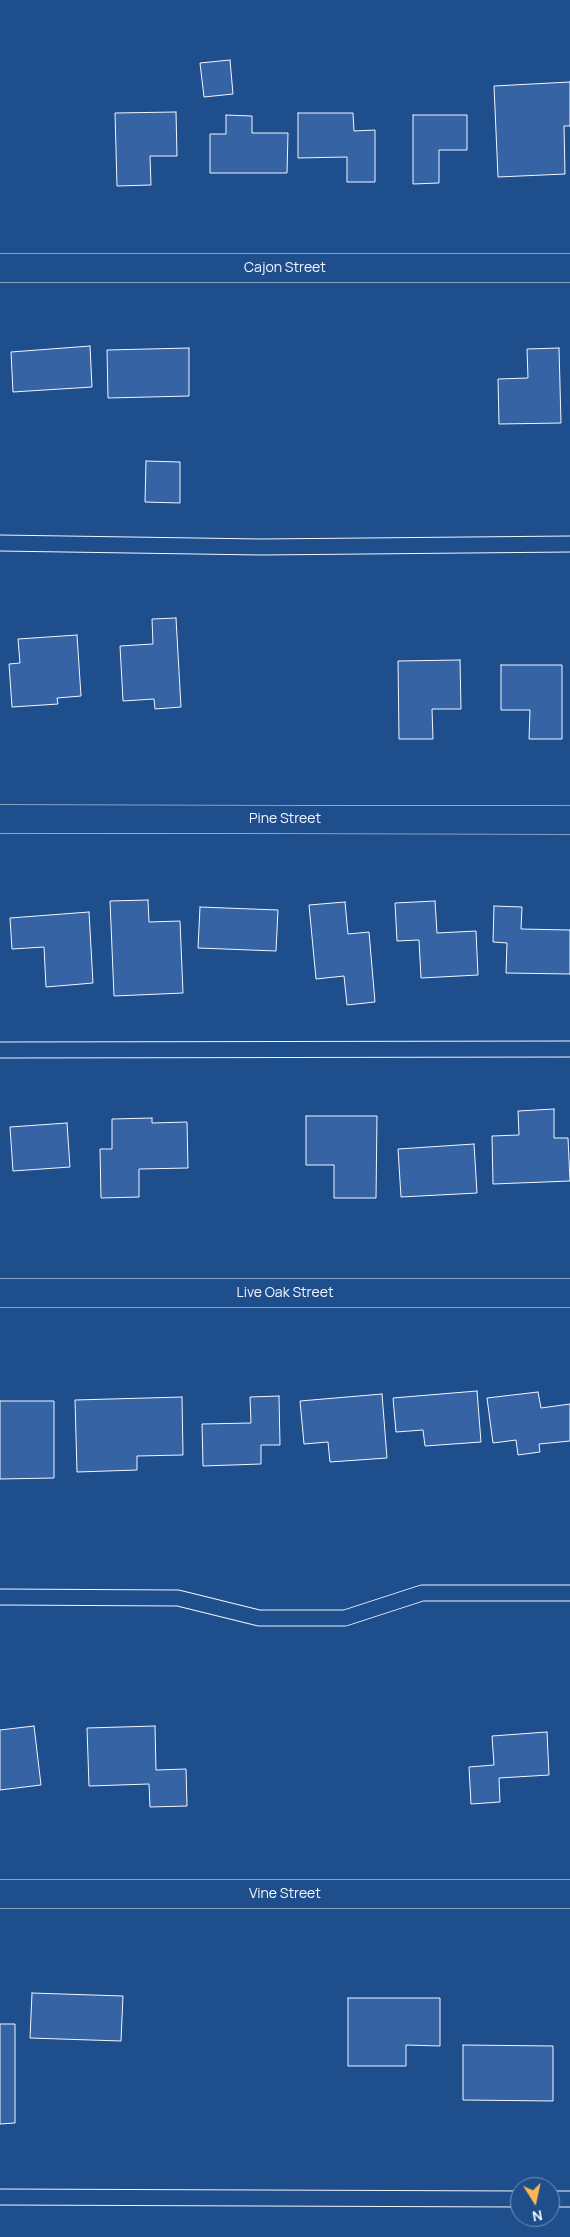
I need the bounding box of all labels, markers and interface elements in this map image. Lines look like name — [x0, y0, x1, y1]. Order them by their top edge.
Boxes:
street label: Cajon Street — [244, 260, 326, 276]
street label: Pine Street — [249, 811, 321, 827]
street label: Live Oak Street — [237, 1285, 333, 1301]
street label: Vine Street — [249, 1886, 321, 1902]
north arrow — [510, 2177, 560, 2227]
text: N — [531, 2206, 544, 2227]

